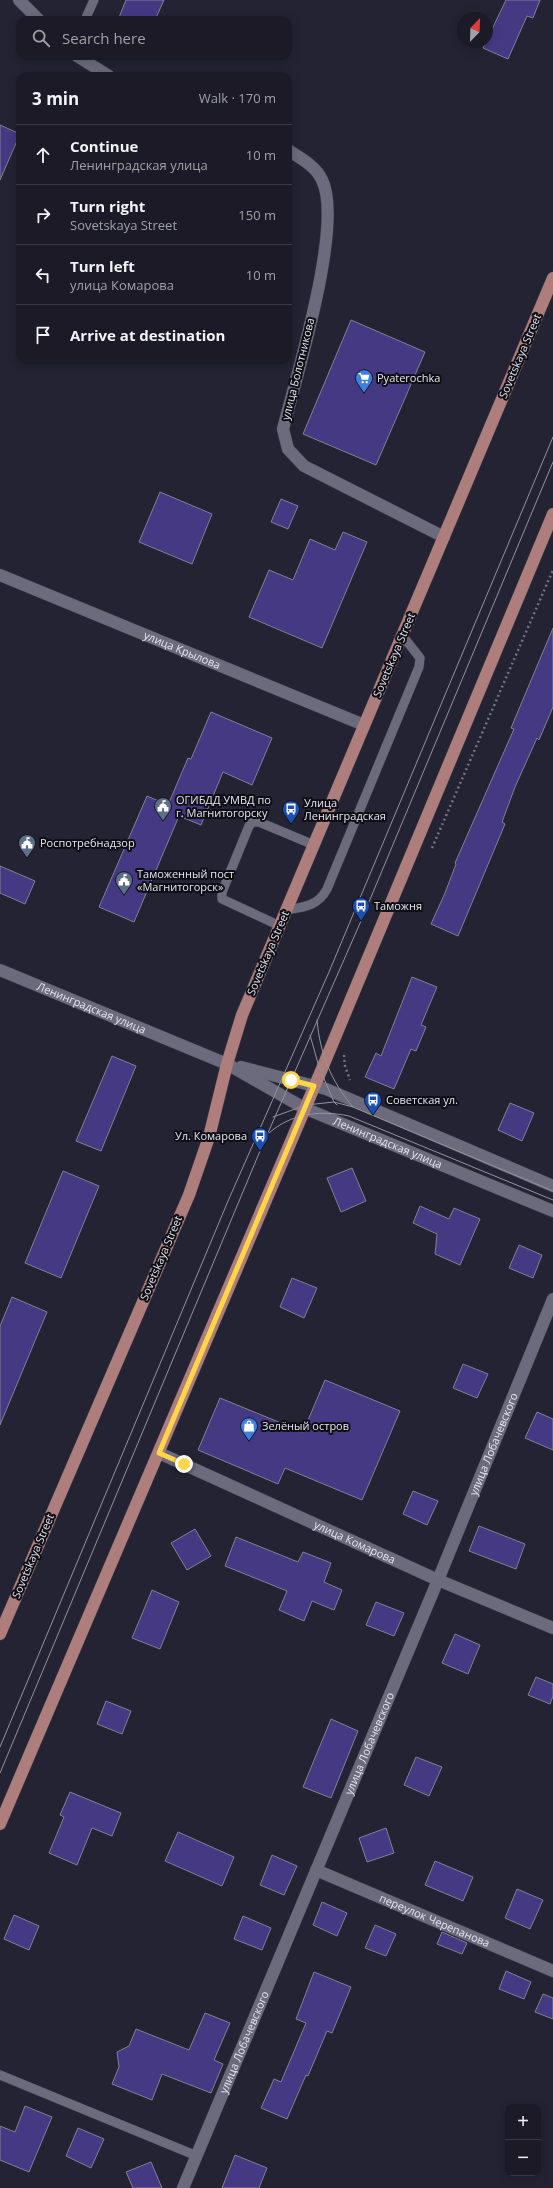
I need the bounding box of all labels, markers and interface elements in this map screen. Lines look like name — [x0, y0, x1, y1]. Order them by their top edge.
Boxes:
north arrow — [457, 12, 493, 48]
search box — [16, 16, 292, 60]
icon: search — [30, 27, 52, 49]
text: Search here — [62, 28, 146, 48]
text: 3 min — [32, 87, 79, 110]
text: Walk · 170 m — [199, 89, 276, 107]
text: Continue — [70, 136, 138, 156]
icon: ahead — [32, 144, 54, 166]
text: 10 m — [246, 146, 276, 164]
text: Ленинградская улица — [70, 156, 208, 174]
text: Turn right — [70, 196, 145, 216]
icon: right — [32, 204, 54, 226]
text: 150 m — [238, 206, 276, 224]
text: Sovetskaya Street — [70, 216, 177, 234]
text: Turn left — [70, 256, 135, 276]
icon: left — [32, 264, 54, 286]
text: 10 m — [246, 266, 276, 284]
text: улица Комарова — [70, 276, 174, 294]
street label: Sovetskaya Street — [495, 311, 544, 400]
street label: улица Болотникова — [278, 316, 317, 422]
icon: arrive — [32, 324, 54, 346]
text: Arrive at destination — [70, 325, 225, 345]
supermarket icon: Pyaterochka — [354, 368, 374, 393]
place label: Pyaterochka — [377, 370, 440, 385]
street label: Sovetskaya Street — [369, 610, 418, 699]
street label: улица Крылова — [142, 627, 223, 672]
place label: ОГИБДД УМВД по г. Магнитогорску — [176, 792, 271, 820]
place label: Улица Ленинградская — [304, 795, 386, 823]
public building icon: ОГИБДД УМВД по г. Магнитогорску — [153, 796, 173, 821]
bus stop icon: Улица Ленинградская — [281, 799, 301, 824]
public building icon: Роспотребнадзор — [17, 833, 37, 858]
place label: Роспотребнадзор — [40, 835, 135, 850]
place label: Таможенный пост «Магнитогорск» — [137, 866, 234, 894]
public building icon: Таможенный пост «Магнитогорск» — [114, 870, 134, 895]
bus stop icon: Таможня — [351, 896, 371, 921]
place label: Таможня — [374, 898, 422, 913]
street label: Sovetskaya Street — [243, 908, 292, 997]
street label: Ленинградская улица — [35, 978, 148, 1037]
route start — [282, 1071, 300, 1089]
bus stop icon: Советская ул. — [363, 1090, 383, 1115]
place label: Советская ул. — [386, 1092, 458, 1107]
street label: Ленинградская улица — [331, 1113, 445, 1171]
bus stop icon: Ул. Комарова — [250, 1126, 270, 1151]
place label: Ул. Комарова — [175, 1128, 247, 1143]
street label: Sovetskaya Street — [136, 1213, 185, 1302]
street label: улица Лобачевского — [465, 1390, 521, 1498]
shop icon: Зелёный остров — [239, 1416, 259, 1441]
place label: Зелёный остров — [262, 1418, 349, 1433]
route end — [175, 1455, 193, 1473]
street label: Sovetskaya Street — [8, 1511, 57, 1600]
street label: улица Комарова — [312, 1517, 398, 1567]
street label: улица Лобачевского — [341, 1689, 397, 1797]
street label: переулок Черепанова — [377, 1890, 492, 1950]
street label: улица Лобачевского — [215, 1988, 272, 2096]
map controls — [505, 2104, 541, 2176]
button: + — [505, 2104, 541, 2140]
button: − — [505, 2140, 541, 2176]

